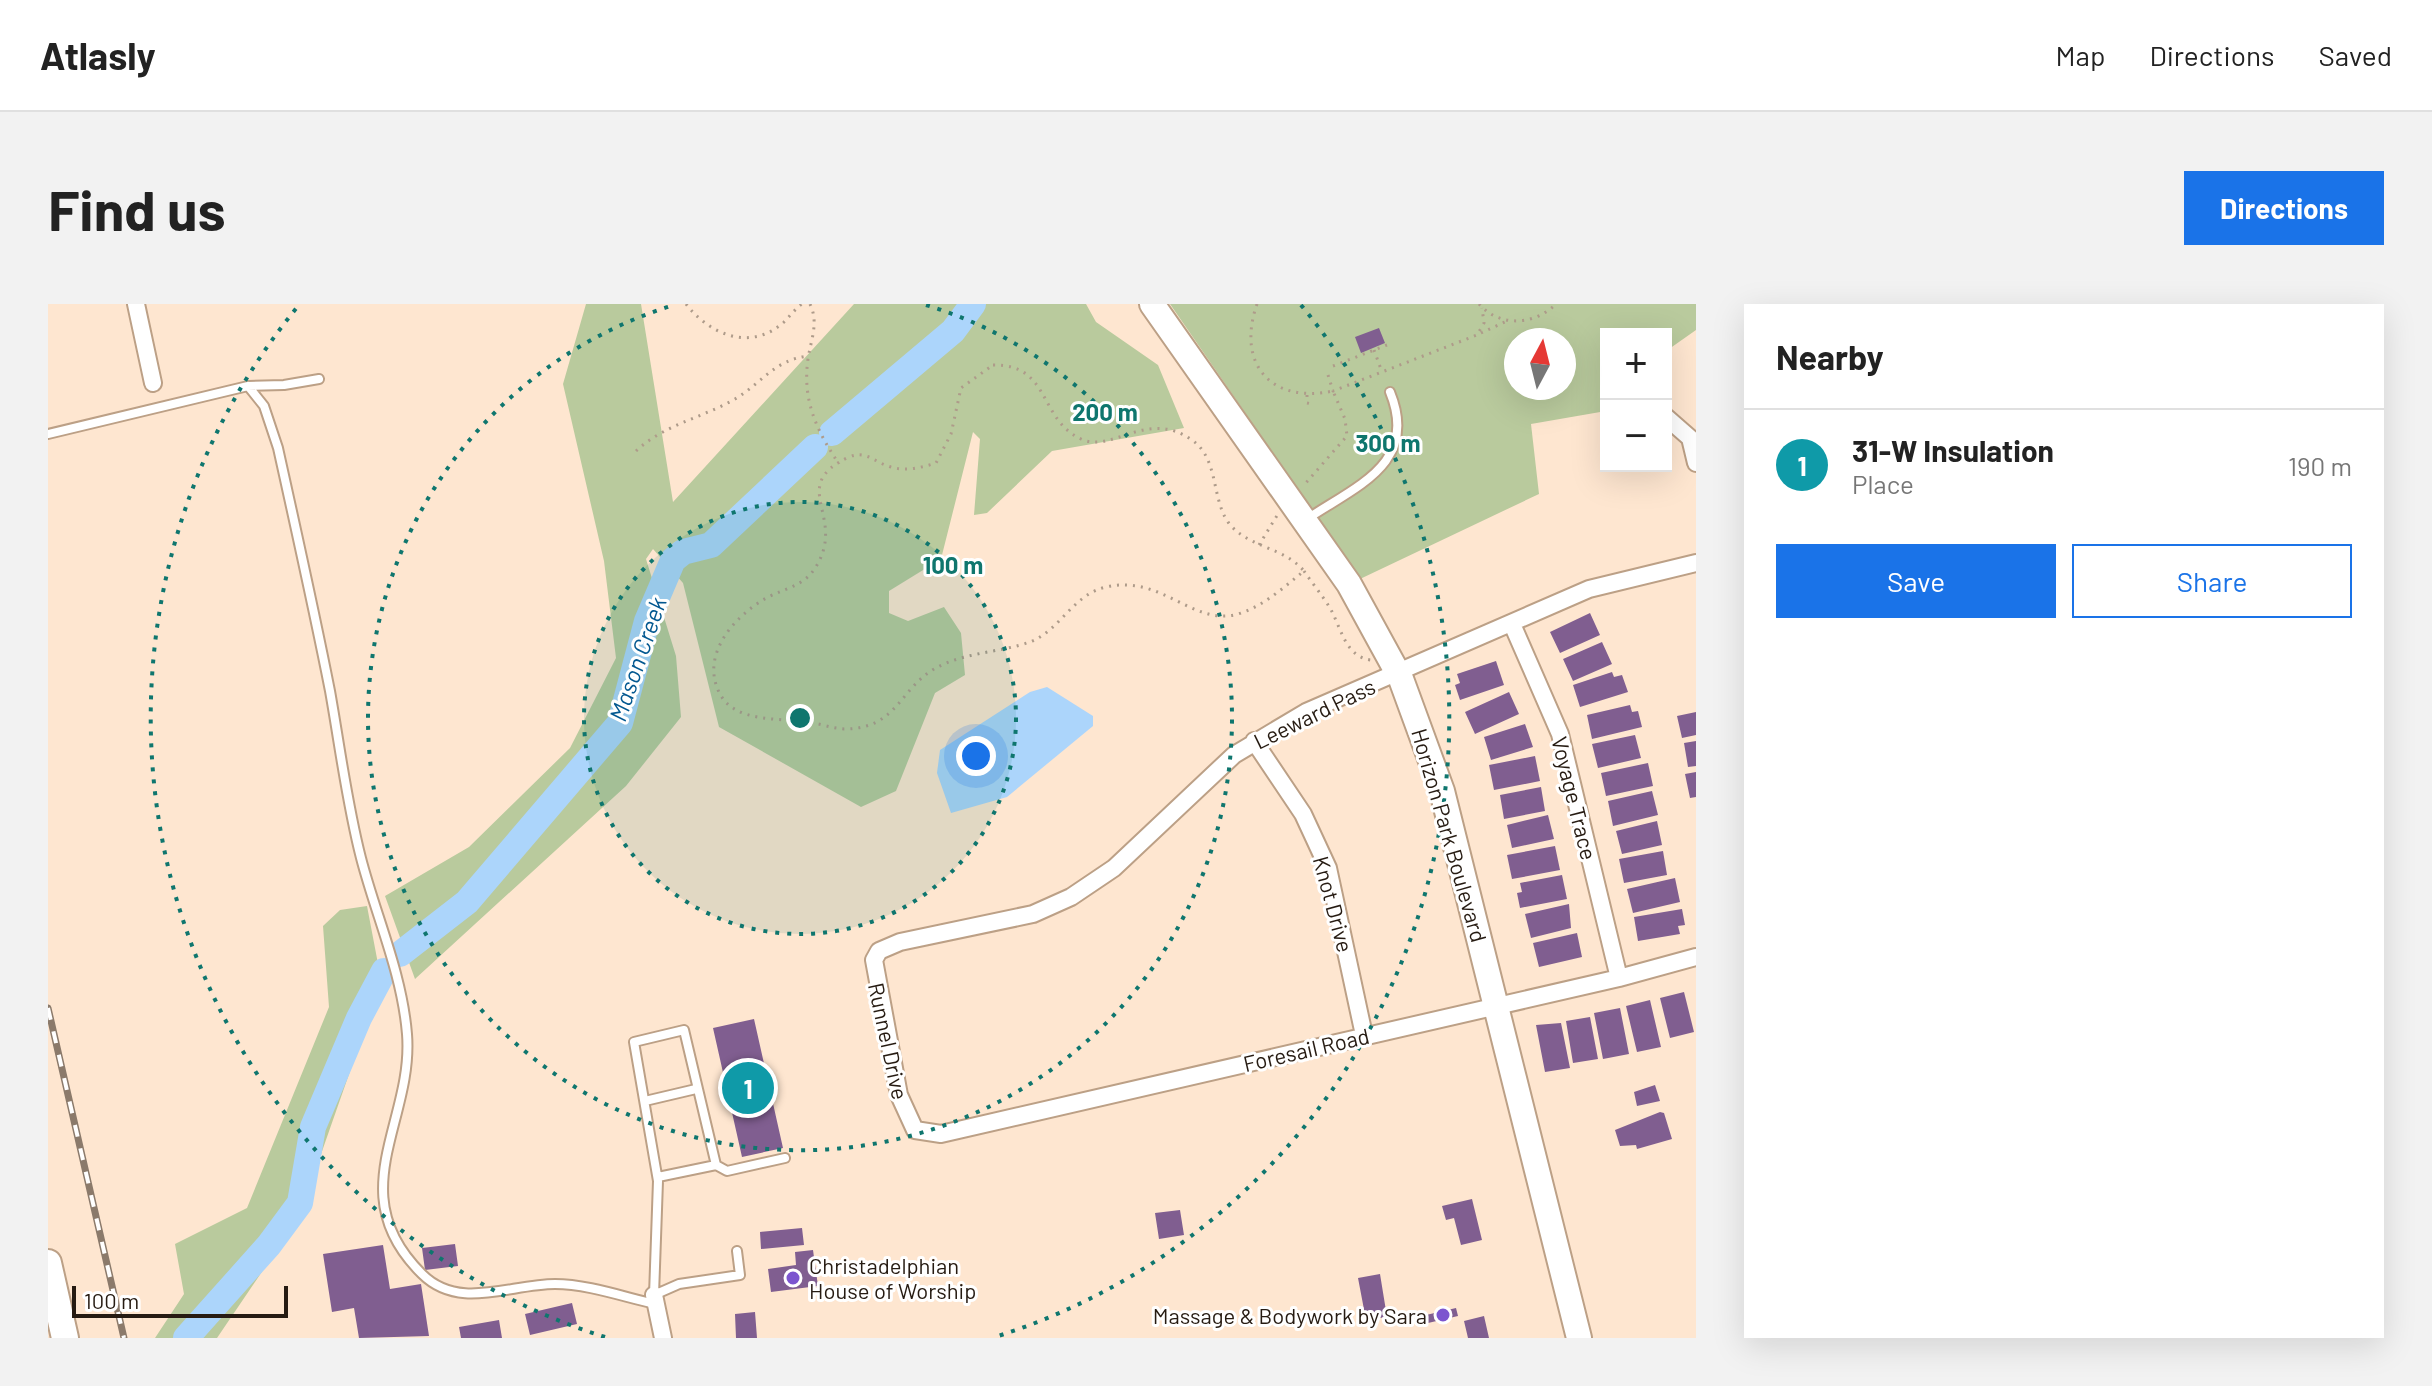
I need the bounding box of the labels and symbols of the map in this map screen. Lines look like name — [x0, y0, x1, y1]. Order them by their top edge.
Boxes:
north arrow — [1504, 328, 1576, 400]
text: 200 m — [1072, 397, 1138, 426]
text: 300 m — [1355, 428, 1421, 457]
text: 100 m — [923, 550, 983, 579]
water label: Mason Creek — [602, 593, 672, 725]
street label: Leeward Pass — [1249, 672, 1379, 754]
centre of rings — [786, 704, 814, 732]
street label: Horizon Park Boulevard — [1407, 725, 1493, 945]
street label: Voyage Trace — [1547, 734, 1603, 862]
your location — [956, 736, 996, 776]
street label: Knot Drive — [1309, 853, 1359, 955]
street label: Runnel Drive — [864, 980, 914, 1102]
street label: Foresail Road — [1240, 1022, 1372, 1076]
pin: 1 — [722, 1058, 774, 1118]
place label: Christadelphian House of Worship — [809, 1252, 976, 1303]
marker: Christadelphian House of Worship — [784, 1269, 802, 1287]
scale bar — [72, 1282, 288, 1318]
place label: Massage & Bodywork by Sara — [1153, 1302, 1427, 1328]
marker: Massage & Bodywork by Sara — [1434, 1306, 1452, 1324]

